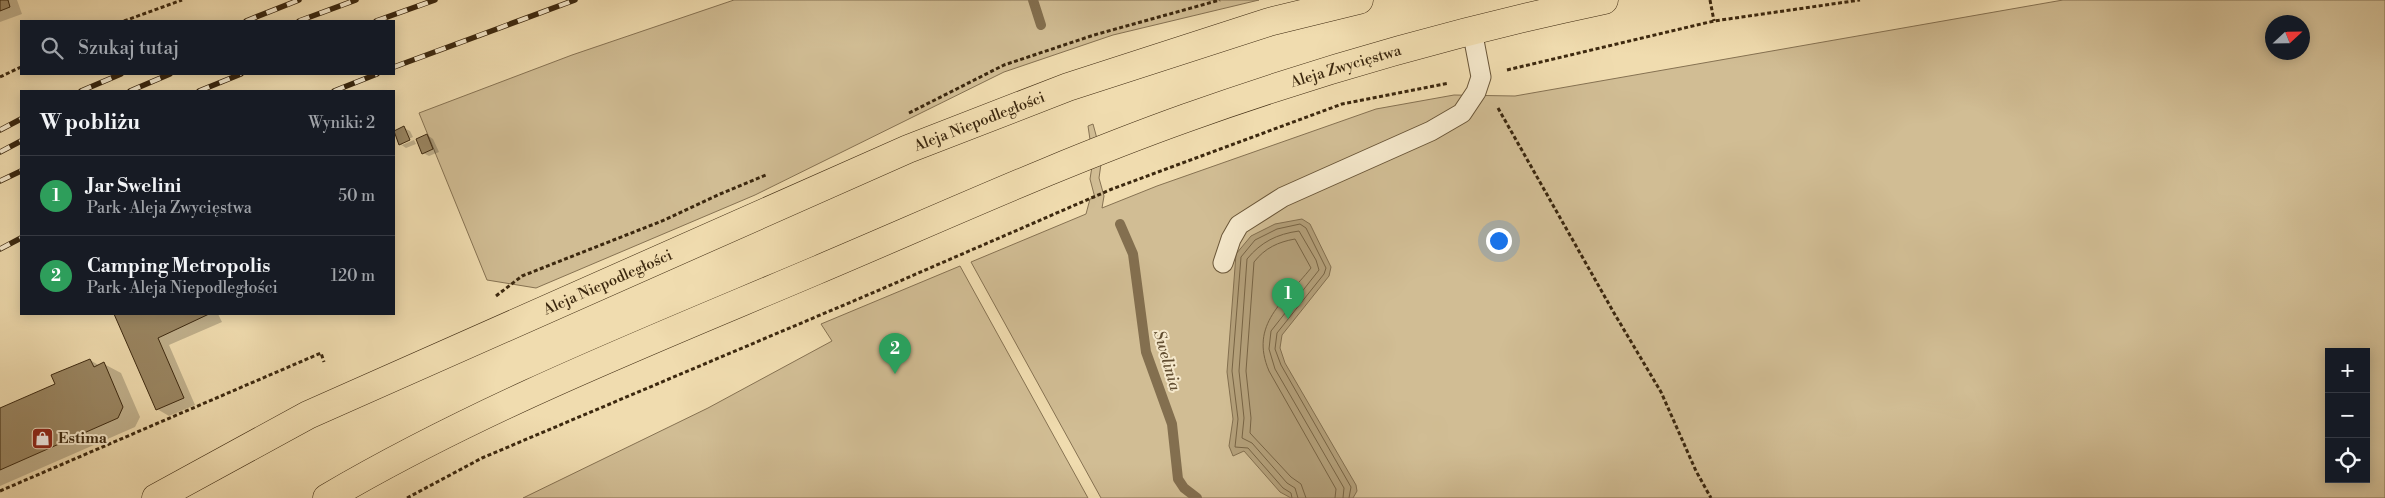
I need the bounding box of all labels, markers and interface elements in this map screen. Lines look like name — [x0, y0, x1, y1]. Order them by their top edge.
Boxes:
north arrow — [2265, 15, 2310, 60]
search box — [20, 20, 395, 75]
icon: search — [38, 34, 66, 62]
text: Szukaj tutaj — [78, 36, 179, 60]
street label: Aleja Zwycięstwa — [1287, 41, 1404, 92]
street label: Aleja Niepodległości — [910, 88, 1048, 156]
text: W pobliżu — [40, 110, 140, 136]
text: Wyniki: 2 — [309, 113, 375, 133]
text: Jar Swelini — [87, 174, 181, 198]
text: 1 — [52, 186, 60, 206]
text: 50 m — [338, 186, 375, 206]
text: Park · Aleja Zwycięstwa — [87, 198, 252, 218]
your location — [1486, 228, 1512, 254]
street label: Aleja Niepodległości — [540, 246, 675, 320]
text: Camping Metropolis — [87, 254, 270, 278]
text: 2 — [51, 266, 61, 286]
text: 120 m — [331, 266, 375, 286]
text: Park · Aleja Niepodległości — [87, 278, 278, 298]
pin: 1 — [1272, 278, 1304, 319]
water label: Swelinia — [1149, 328, 1185, 393]
pin: 2 — [879, 333, 911, 374]
map controls — [2325, 348, 2370, 483]
button: + — [2325, 348, 2370, 393]
button: − — [2325, 393, 2370, 438]
shop icon: Estima — [30, 426, 54, 450]
place label: Estima — [58, 429, 108, 448]
button: locate — [2325, 438, 2370, 483]

